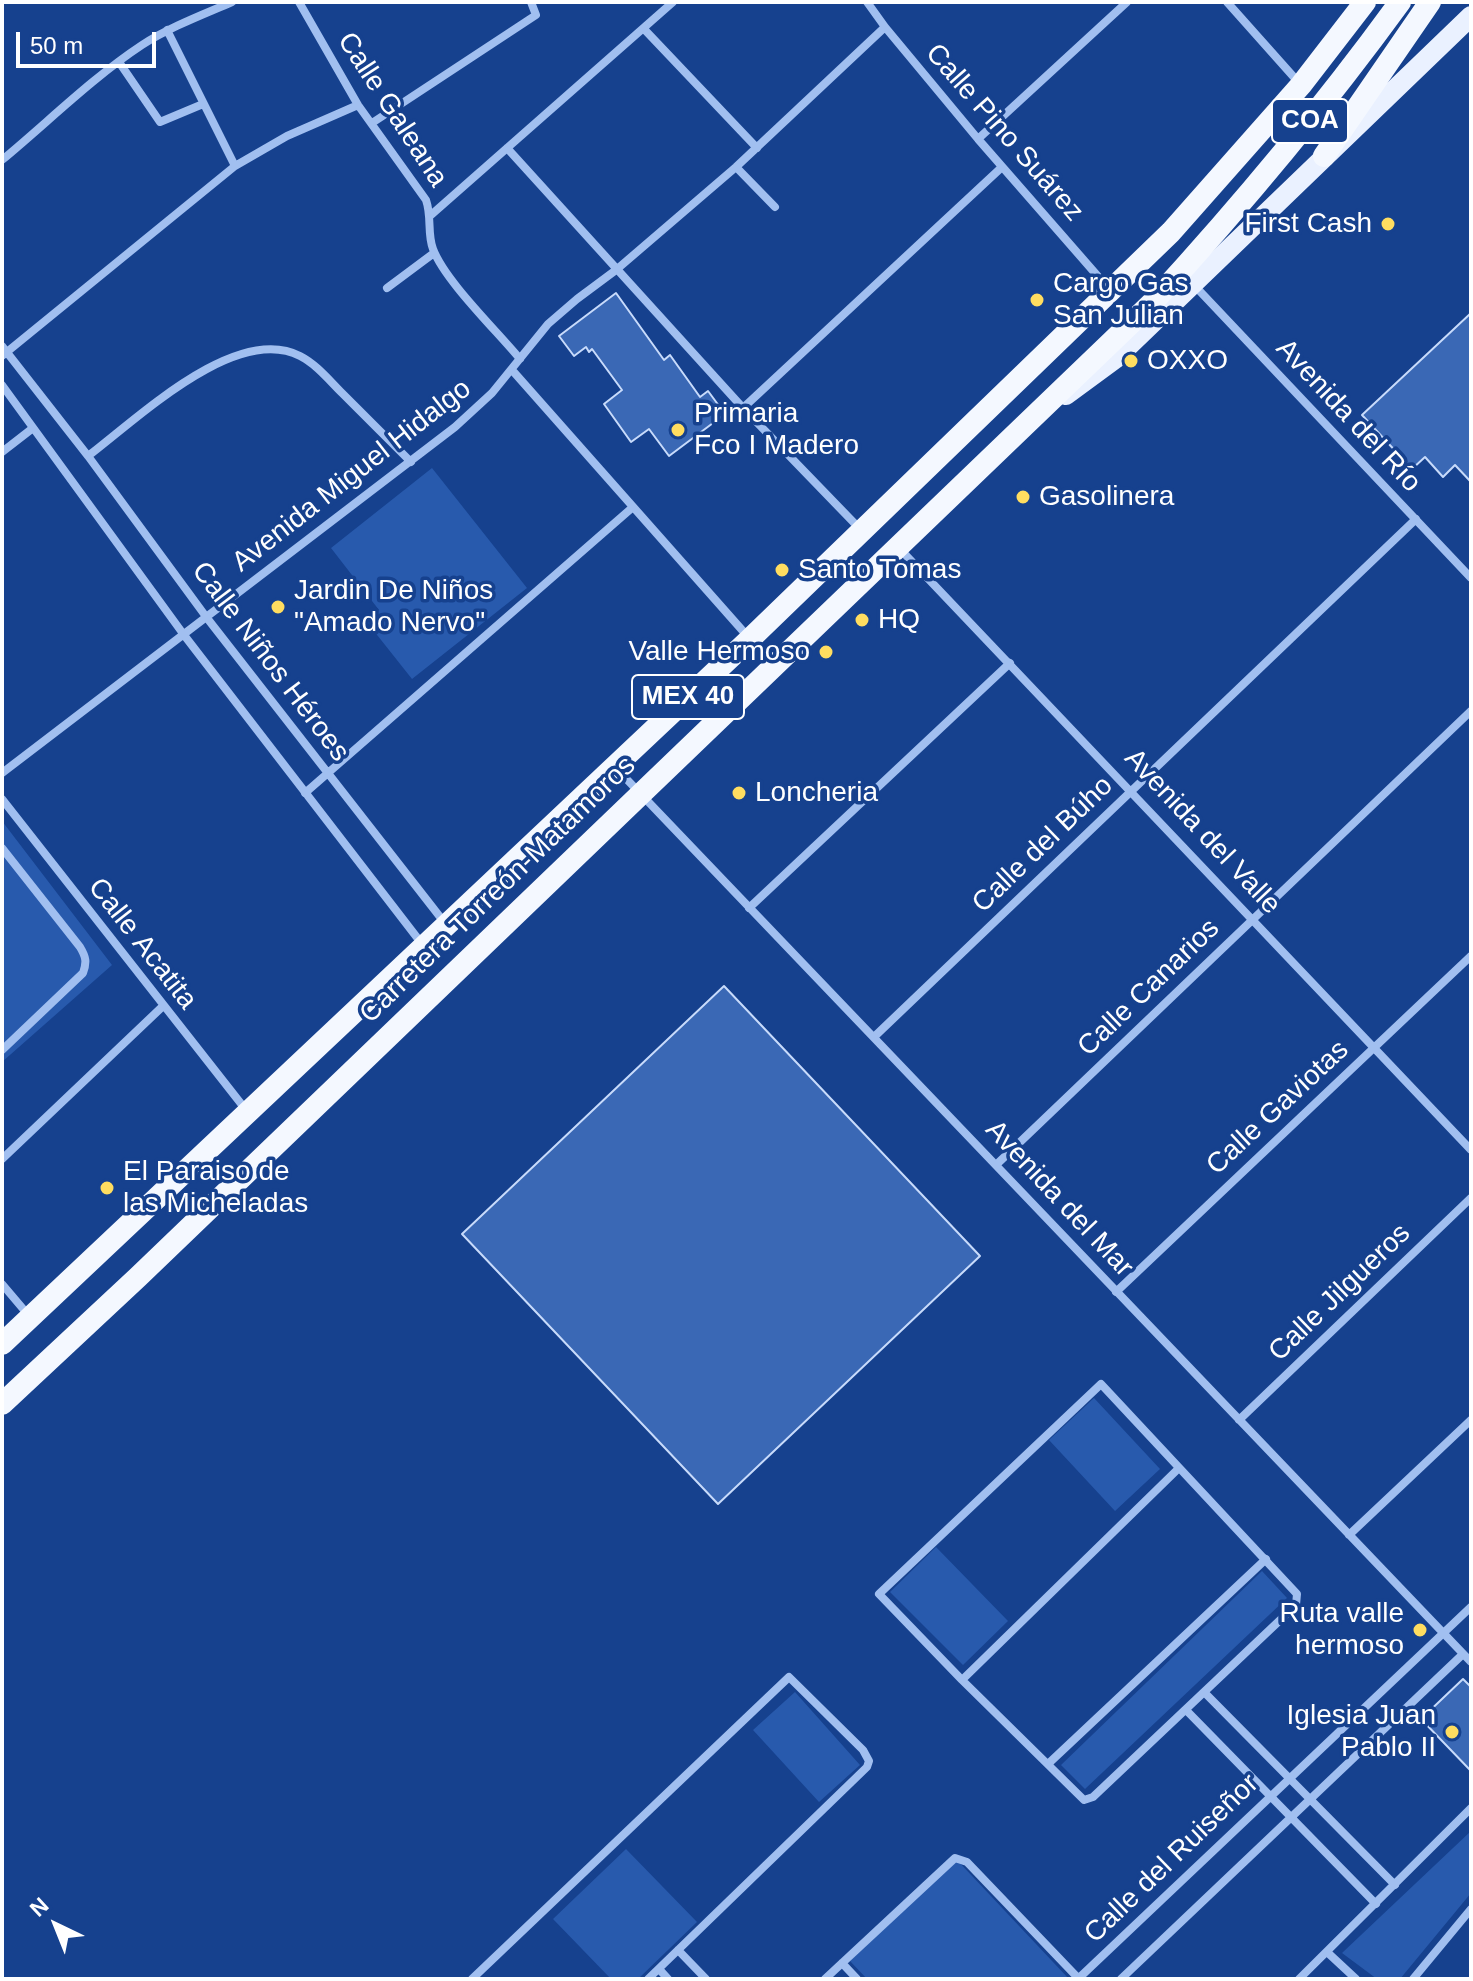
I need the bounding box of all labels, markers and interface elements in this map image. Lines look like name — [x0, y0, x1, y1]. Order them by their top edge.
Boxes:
scale bar — [20, 16, 160, 66]
street label: Calle Galeana — [330, 26, 454, 194]
text: 50 m — [30, 32, 83, 59]
street label: Calle Pino Suárez — [918, 37, 1090, 229]
road number: COA — [1272, 99, 1348, 143]
place label: First Cash — [1244, 207, 1372, 241]
marker: First Cash — [1379, 215, 1397, 233]
place label: Cargo Gas San Julian — [1053, 267, 1188, 333]
marker: Cargo Gas San Julian — [1028, 291, 1046, 309]
street label: Avenida del Río — [1268, 332, 1428, 500]
place label: OXXO — [1147, 344, 1228, 378]
marker: OXXO — [1122, 352, 1140, 370]
street label: Avenida Miguel Hidalgo — [226, 372, 478, 580]
place label: Primaria Fco I Madero — [694, 397, 859, 463]
marker: Primaria Fco I Madero — [669, 421, 687, 439]
place label: Gasolinera — [1039, 480, 1174, 514]
marker: Gasolinera — [1014, 488, 1032, 506]
place label: Santo Tomas — [798, 553, 961, 587]
street label: Calle Niños Héroes — [184, 556, 356, 768]
marker: Santo Tomas — [773, 561, 791, 579]
place label: Jardin De Niños "Amado Nervo" — [294, 574, 493, 640]
marker: Jardin De Niños "Amado Nervo" — [269, 598, 287, 616]
place label: HQ — [878, 603, 920, 637]
marker: HQ — [853, 611, 871, 629]
place label: Valle Hermoso — [628, 635, 810, 669]
marker: Valle Hermoso — [817, 643, 835, 661]
road number: MEX 40 — [632, 675, 744, 719]
street label: Avenida del Valle — [1117, 742, 1287, 922]
street label: Carretera Torreón-Matamoros — [353, 749, 643, 1031]
street label: Calle del Búho — [966, 770, 1120, 920]
place label: Loncheria — [755, 776, 878, 810]
marker: Loncheria — [730, 784, 748, 802]
street label: Calle Acatita — [80, 872, 204, 1016]
street label: Calle Canarios — [1071, 912, 1227, 1064]
street label: Calle Gaviotas — [1200, 1034, 1356, 1182]
street label: Avenida del Mar — [978, 1114, 1140, 1284]
place label: El Paraiso de las Micheladas — [123, 1155, 308, 1221]
marker: El Paraiso de las Micheladas — [98, 1179, 116, 1197]
street label: Calle Jilgueros — [1262, 1217, 1418, 1369]
place label: Ruta valle hermoso — [1279, 1597, 1404, 1663]
marker: Ruta valle hermoso — [1411, 1621, 1429, 1639]
place label: Iglesia Juan Pablo II — [1287, 1699, 1436, 1765]
marker: Iglesia Juan Pablo II — [1443, 1723, 1461, 1741]
street label: Calle del Ruiseñor — [1078, 1767, 1266, 1951]
north arrow — [16, 1885, 96, 1965]
text: N — [25, 1893, 54, 1922]

